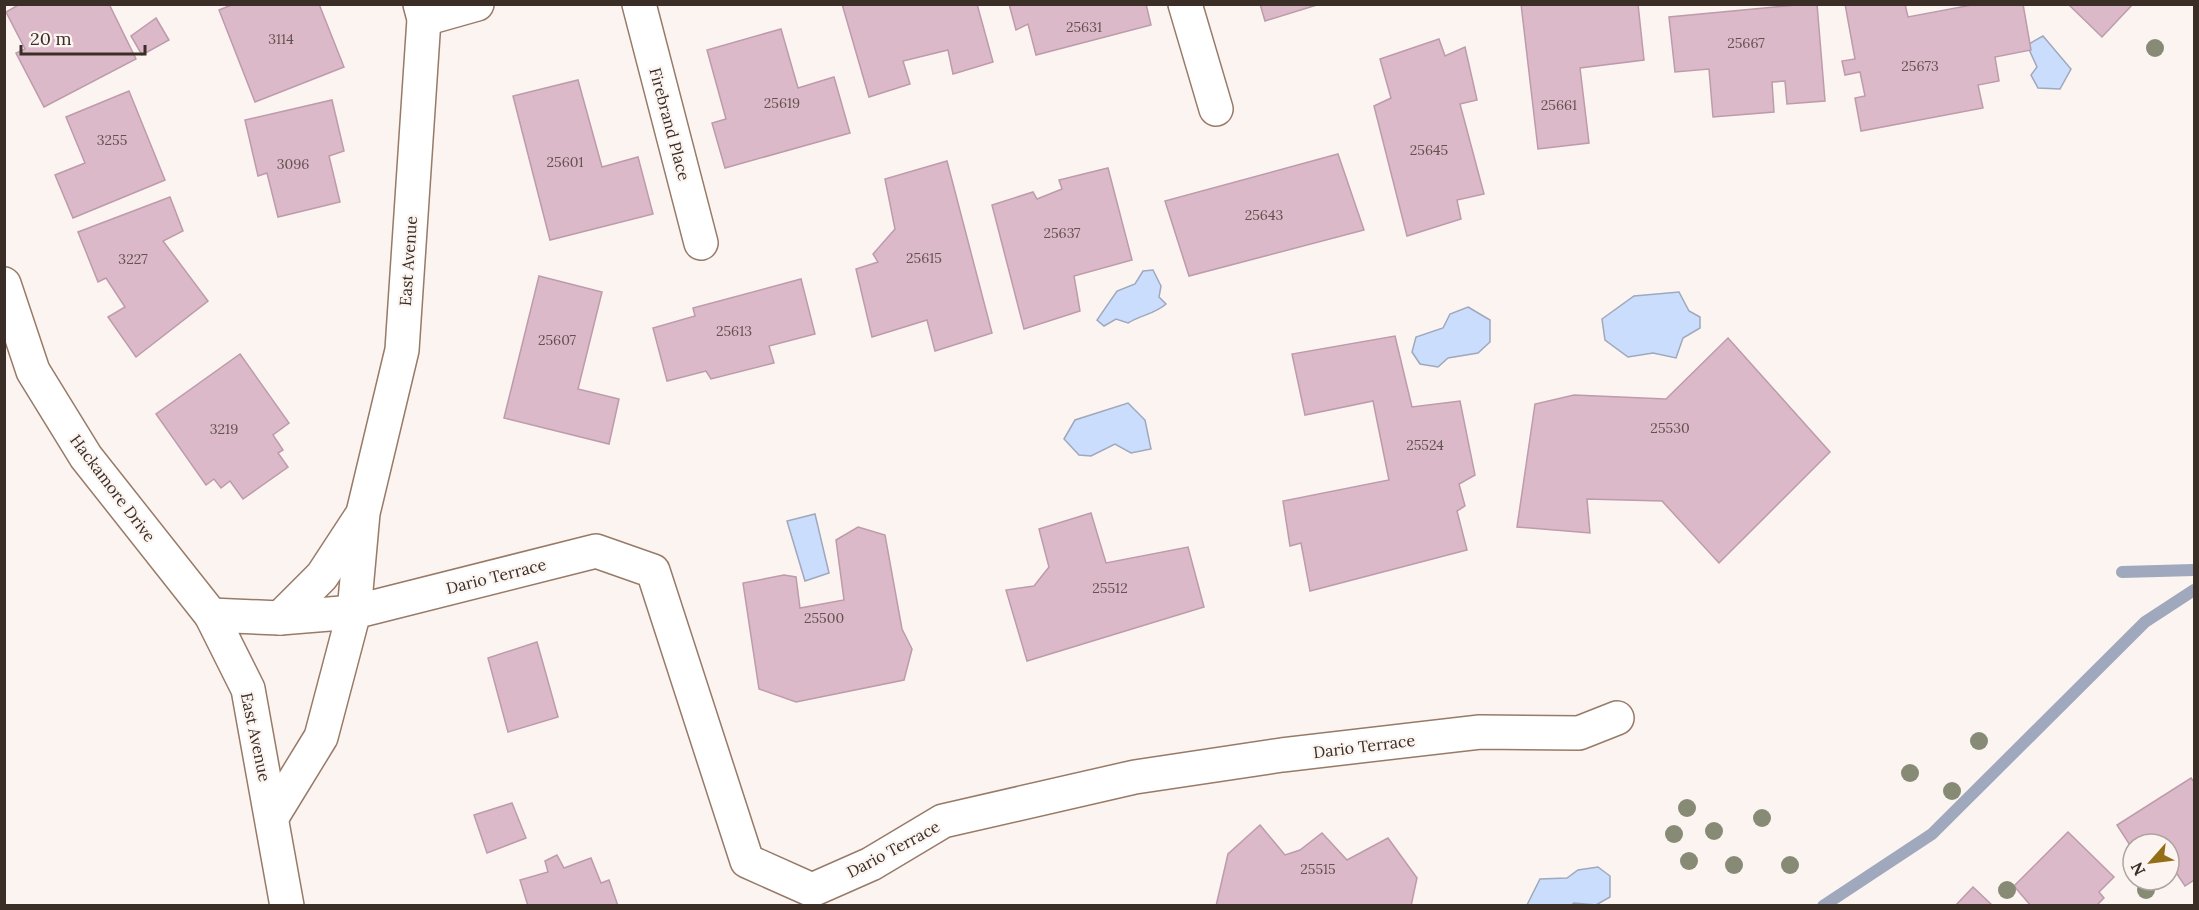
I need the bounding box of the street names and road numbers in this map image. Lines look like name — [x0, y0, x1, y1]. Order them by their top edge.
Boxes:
street label: Firebrand Place — [645, 65, 695, 183]
street label: East Avenue — [395, 215, 421, 307]
street label: Hackamore Drive — [66, 430, 160, 546]
street label: Dario Terrace — [444, 554, 548, 598]
street label: East Avenue — [237, 691, 275, 784]
street label: Dario Terrace — [1312, 730, 1416, 762]
street label: Dario Terrace — [843, 816, 943, 882]

